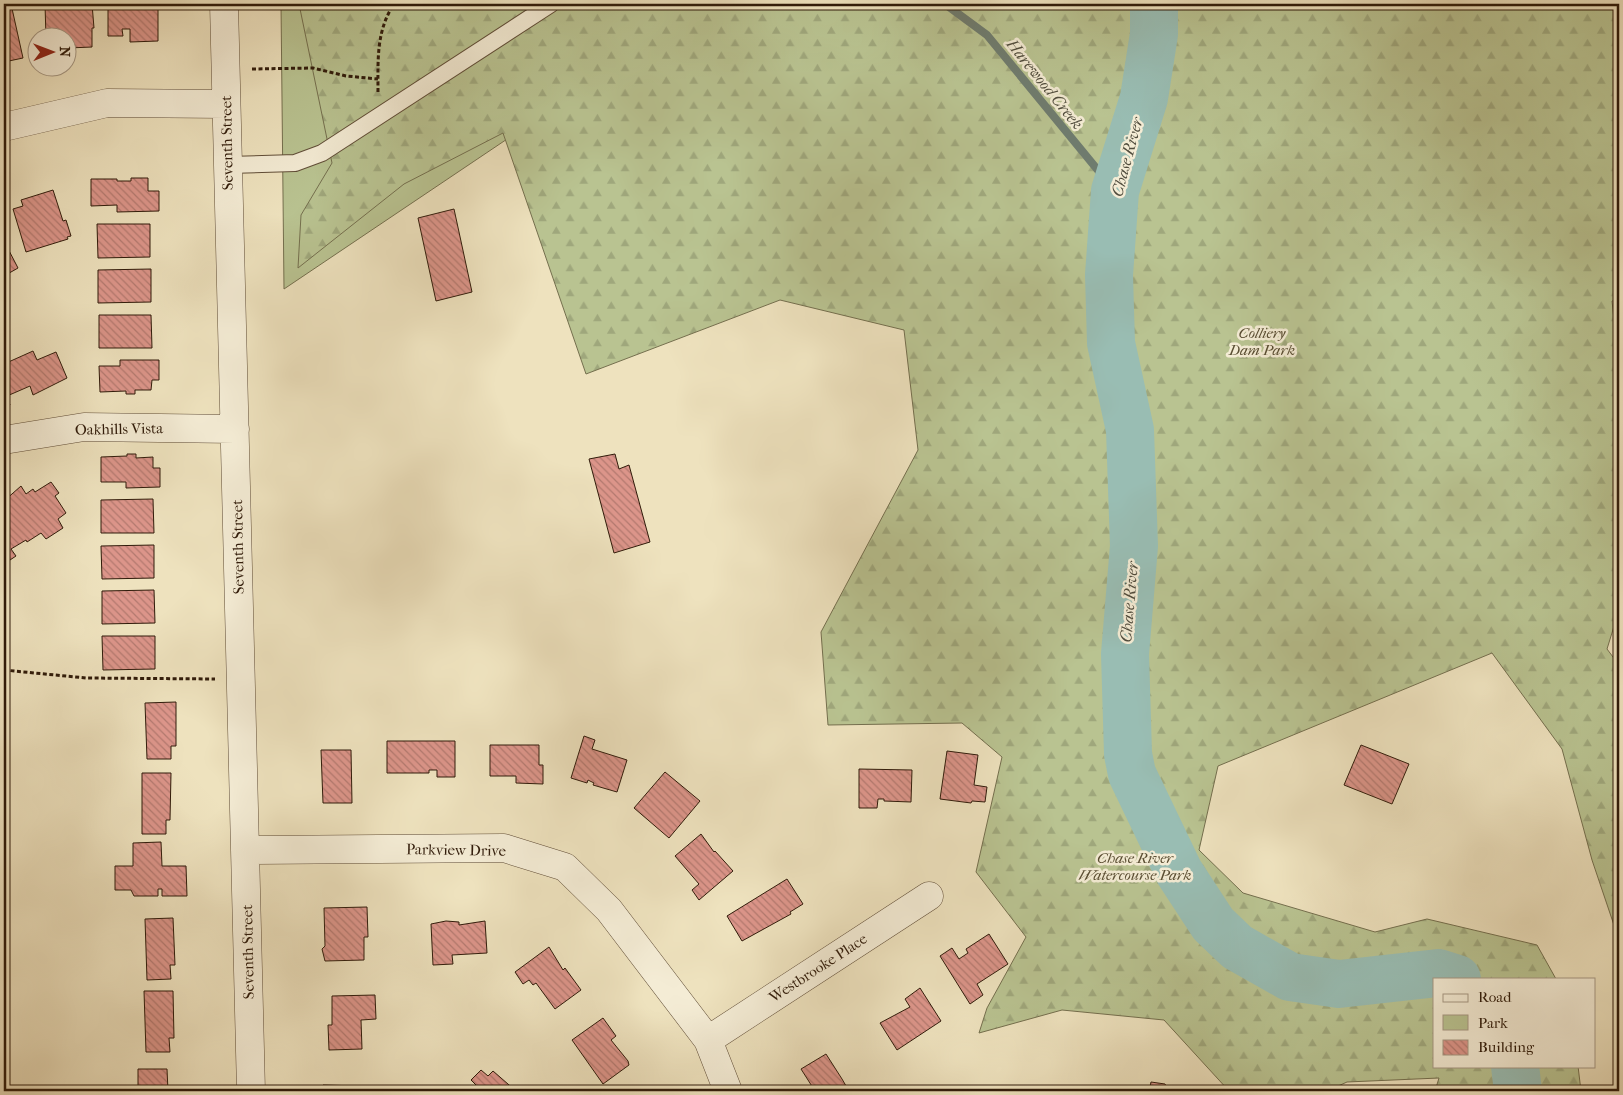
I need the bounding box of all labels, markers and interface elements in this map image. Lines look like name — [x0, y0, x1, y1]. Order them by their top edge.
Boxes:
north arrow — [28, 28, 78, 78]
water label: Harewood Creek — [1002, 34, 1087, 133]
text: N — [56, 46, 73, 58]
street label: Seventh Street — [217, 95, 237, 191]
water label: Chase River — [1107, 114, 1147, 198]
park label: Colliery Dam Park — [1228, 324, 1295, 359]
street label: Oakhills Vista — [75, 419, 164, 439]
street label: Seventh Street — [228, 499, 248, 595]
water label: Chase River — [1116, 559, 1142, 643]
street label: Parkview Drive — [406, 840, 507, 860]
park label: Chase River Watercourse Park — [1079, 849, 1192, 884]
street label: Seventh Street — [238, 904, 258, 1000]
street label: Westbrooke Place — [765, 929, 871, 1007]
legend — [1433, 978, 1596, 1068]
text: Road — [1478, 988, 1512, 1006]
text: Park — [1478, 1014, 1508, 1032]
text: Building — [1478, 1038, 1535, 1056]

